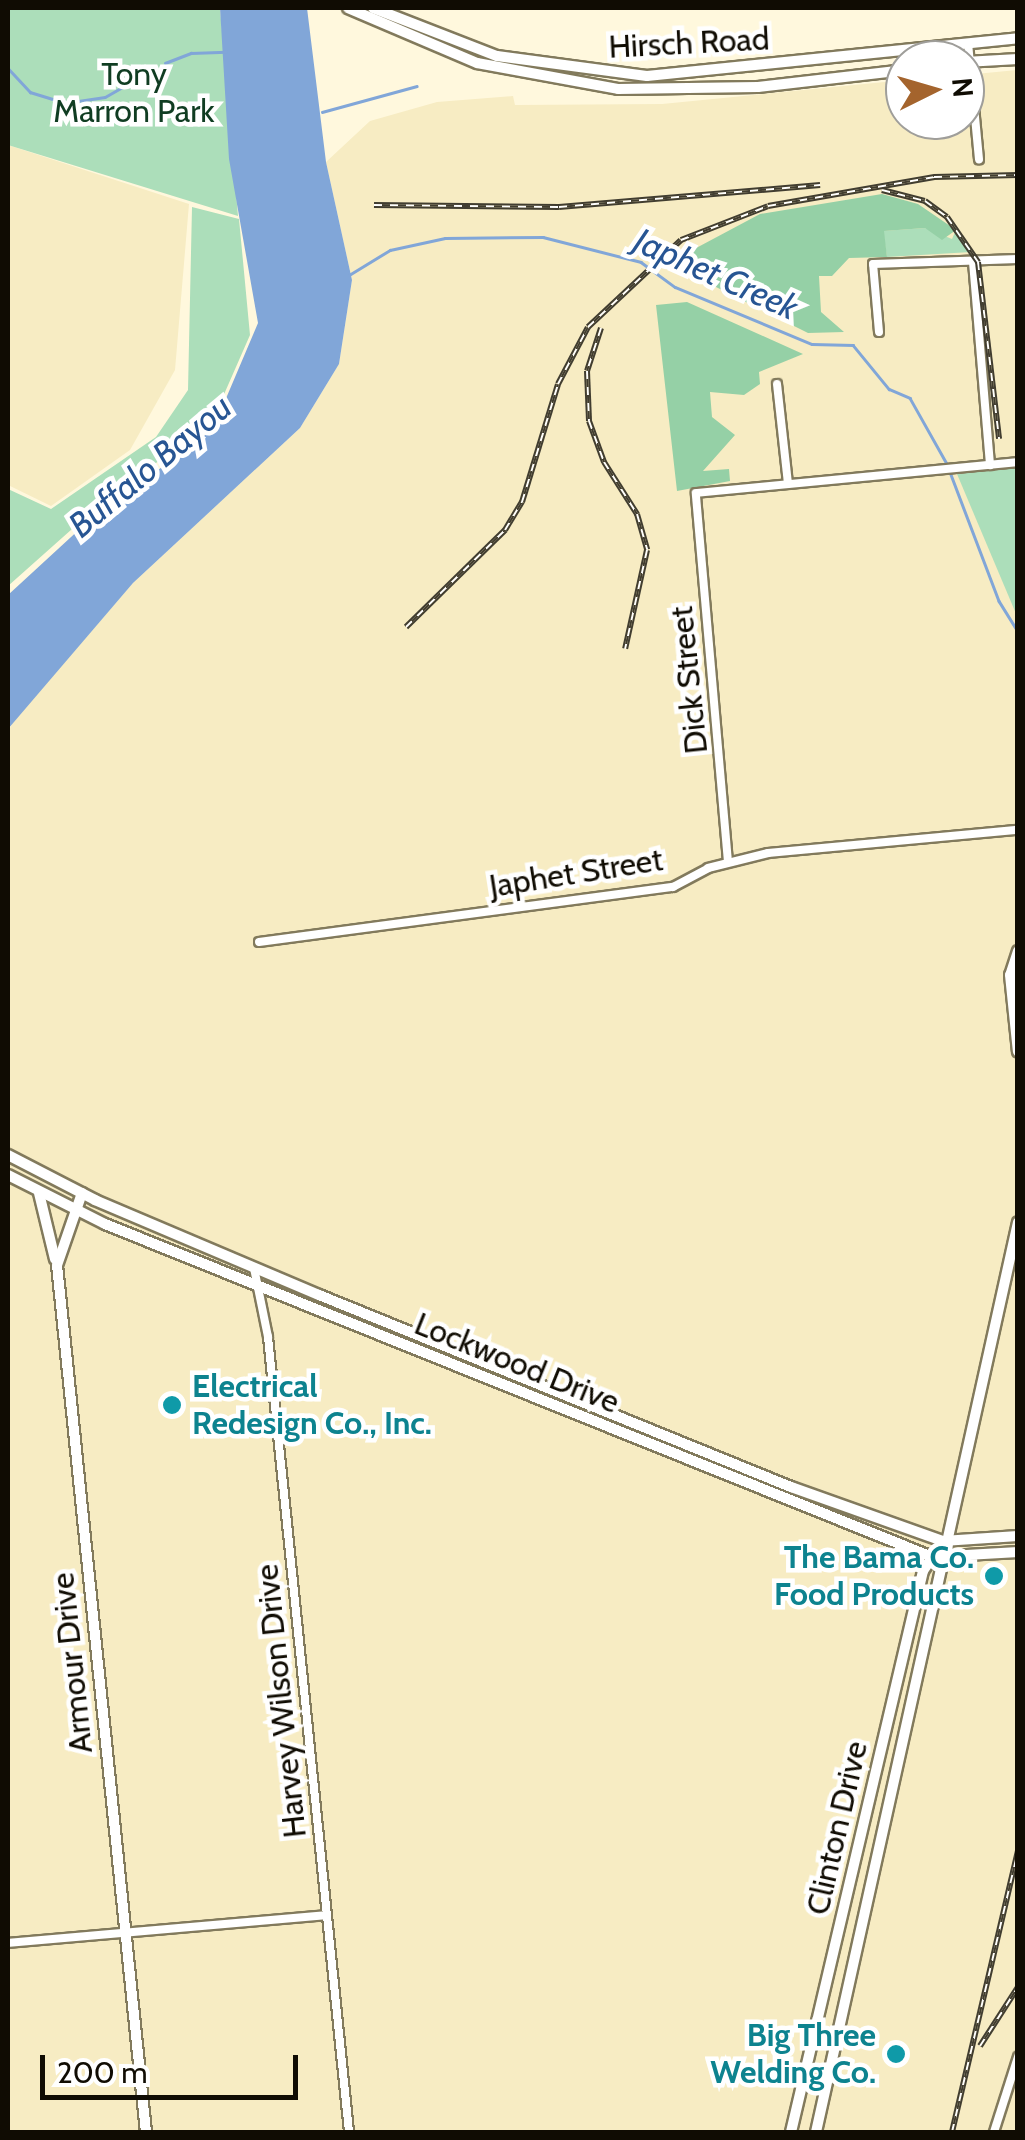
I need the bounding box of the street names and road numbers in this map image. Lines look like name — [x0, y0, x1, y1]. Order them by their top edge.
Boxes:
street label: Hirsch Road — [608, 20, 770, 66]
street label: Dick Street — [662, 604, 716, 756]
street label: Japhet Street — [487, 840, 665, 906]
street label: Lockwood Drive — [409, 1305, 625, 1421]
street label: Harvey Wilson Drive — [248, 1562, 314, 1840]
street label: Armour Drive — [43, 1571, 101, 1755]
street label: Clinton Drive — [798, 1738, 876, 1918]

